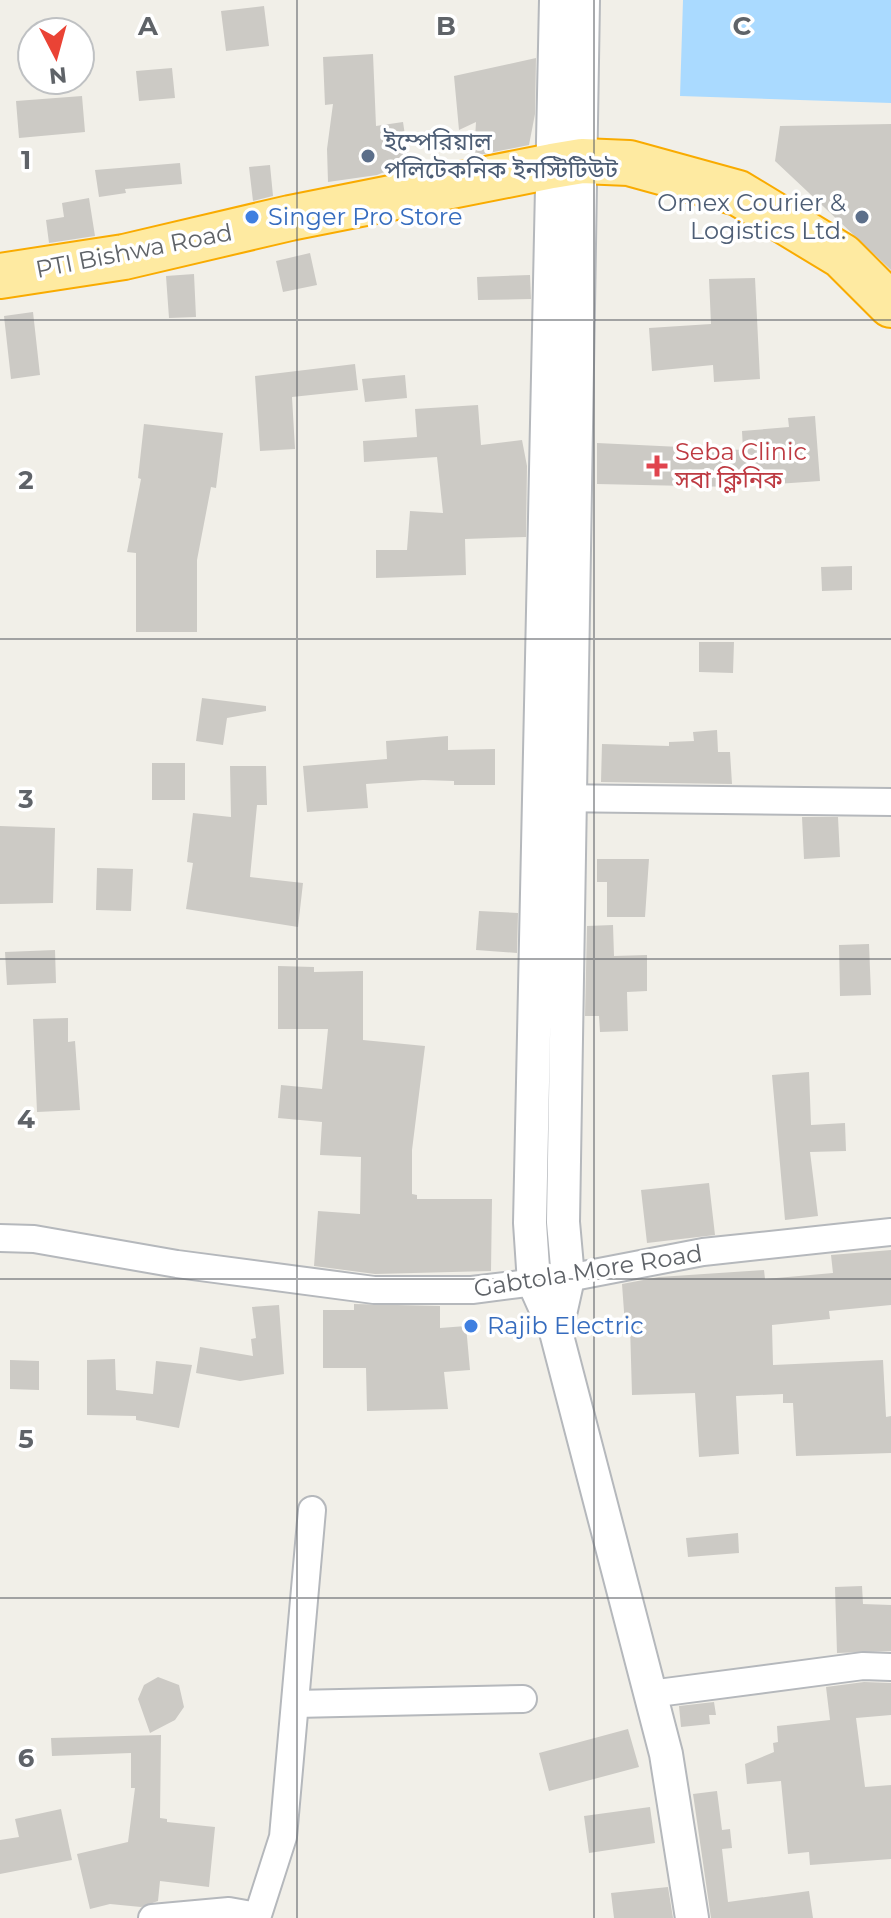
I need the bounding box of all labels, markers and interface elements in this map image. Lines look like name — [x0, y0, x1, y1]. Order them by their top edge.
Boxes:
text: A — [137, 10, 159, 42]
text: B — [436, 10, 456, 42]
text: C — [733, 10, 752, 42]
north arrow — [16, 16, 96, 96]
text: N — [48, 61, 68, 90]
place label: ইম্পেরিয়াল পলিটেকনিক ইনস্টিটিউট — [383, 127, 619, 184]
text: 1 — [21, 144, 31, 176]
marker: ইম্পেরিয়াল পলিটেকনিক ইনস্টিটিউট — [359, 147, 377, 165]
place label: Omex Courier & Logistics Ltd. — [657, 188, 846, 245]
place label: Singer Pro Store — [268, 202, 463, 231]
marker: Singer Pro Store — [243, 208, 261, 226]
marker: Omex Courier & Logistics Ltd. — [853, 208, 871, 226]
street label: PTI Bishwa Road — [33, 217, 235, 284]
place label: Seba Clinic সবা ক্লিনিক — [674, 437, 807, 494]
marker: Seba Clinic সবা ক্লিনিক — [646, 455, 668, 477]
text: 2 — [18, 464, 34, 496]
text: 3 — [17, 783, 34, 815]
text: 4 — [17, 1103, 35, 1135]
street label: Gabtola More Road — [472, 1238, 704, 1303]
place label: Rajib Electric — [487, 1311, 644, 1340]
marker: Rajib Electric — [462, 1317, 480, 1335]
text: 5 — [18, 1423, 34, 1455]
text: 6 — [18, 1742, 35, 1774]

